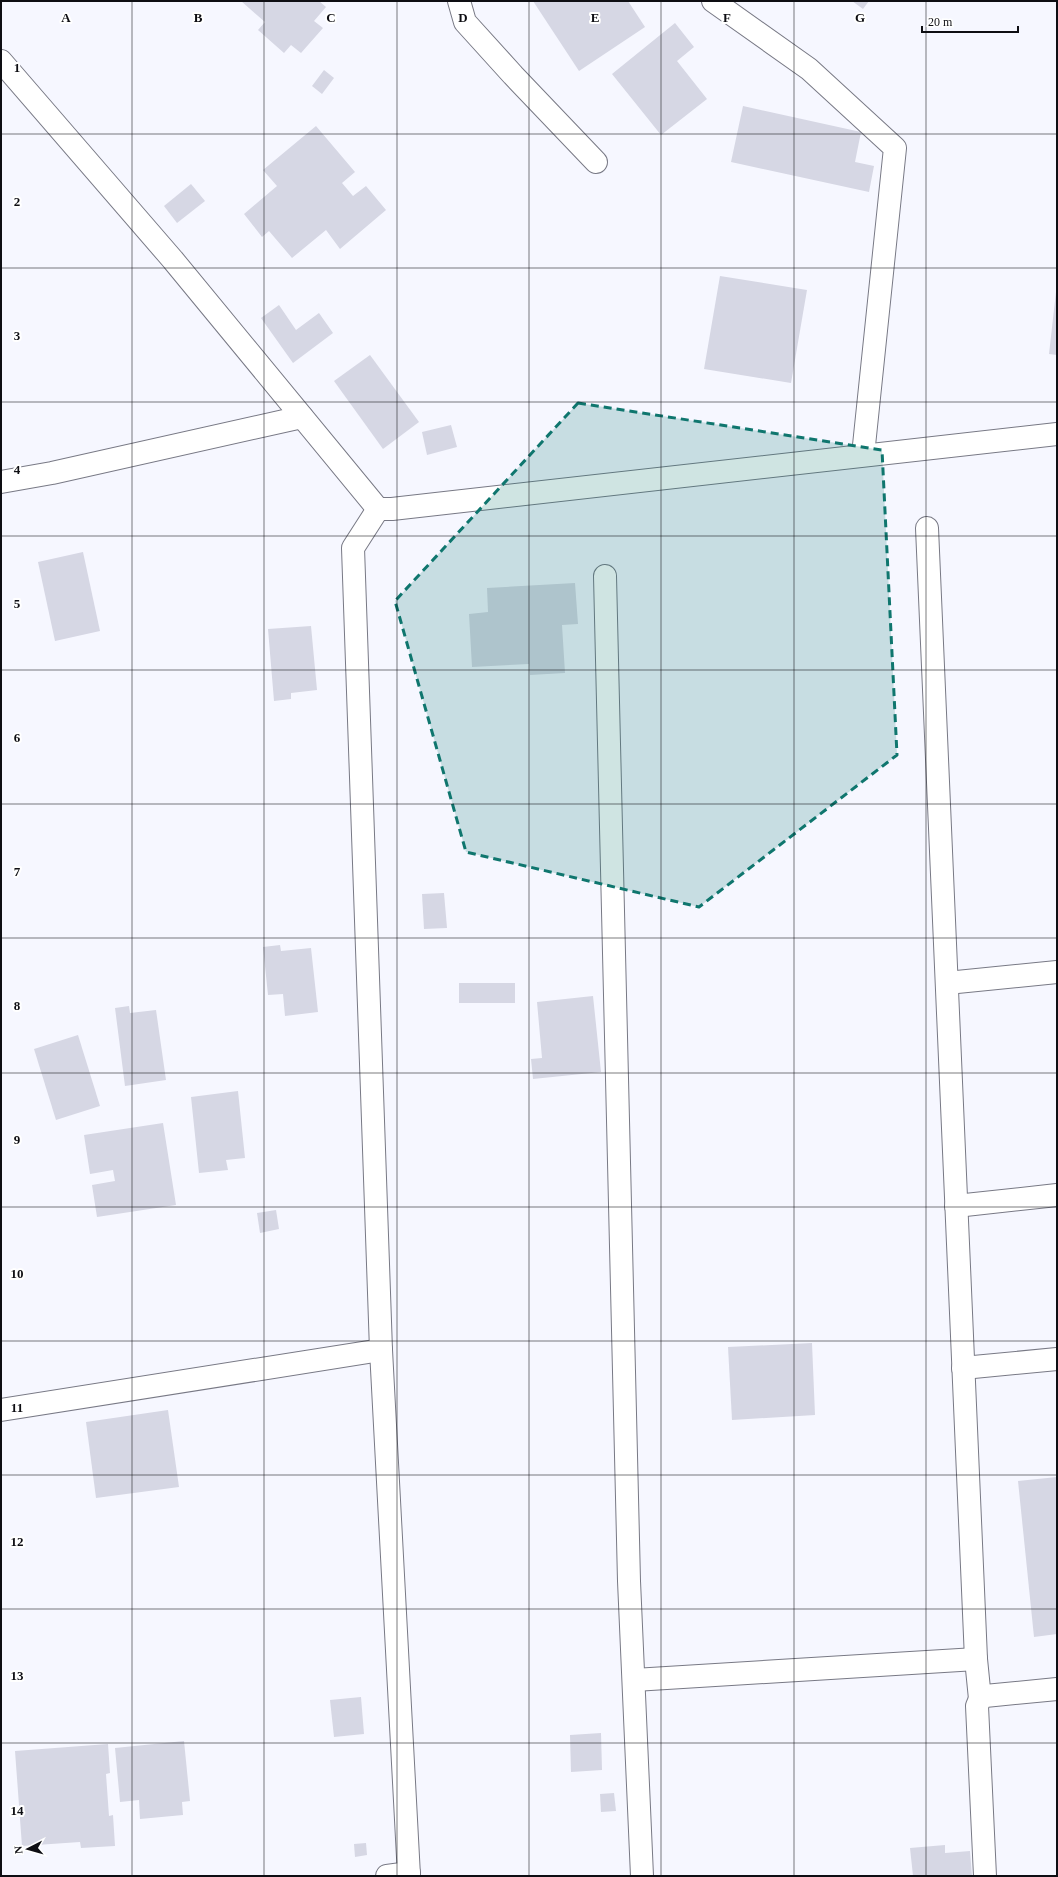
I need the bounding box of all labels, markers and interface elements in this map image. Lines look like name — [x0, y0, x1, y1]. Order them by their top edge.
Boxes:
scale bar — [922, 8, 1018, 34]
text: A — [61, 10, 71, 25]
text: B — [194, 10, 203, 25]
text: C — [326, 10, 336, 25]
text: D — [458, 10, 468, 25]
text: E — [591, 10, 599, 25]
text: F — [723, 10, 731, 25]
text: G — [855, 10, 865, 25]
text: 20 m — [928, 15, 953, 29]
text: 1 — [14, 60, 20, 75]
text: 2 — [14, 194, 20, 209]
text: 3 — [14, 328, 21, 343]
text: 4 — [14, 462, 21, 477]
text: 5 — [14, 596, 21, 611]
text: 6 — [14, 730, 21, 745]
text: 7 — [14, 864, 21, 879]
text: 8 — [14, 998, 21, 1013]
text: 9 — [14, 1132, 21, 1147]
text: 10 — [11, 1266, 24, 1281]
text: 11 — [11, 1400, 23, 1415]
text: 12 — [11, 1534, 24, 1549]
text: 13 — [11, 1668, 24, 1683]
text: 14 — [11, 1803, 24, 1818]
north arrow — [8, 1829, 48, 1869]
text: N — [12, 1845, 24, 1855]

